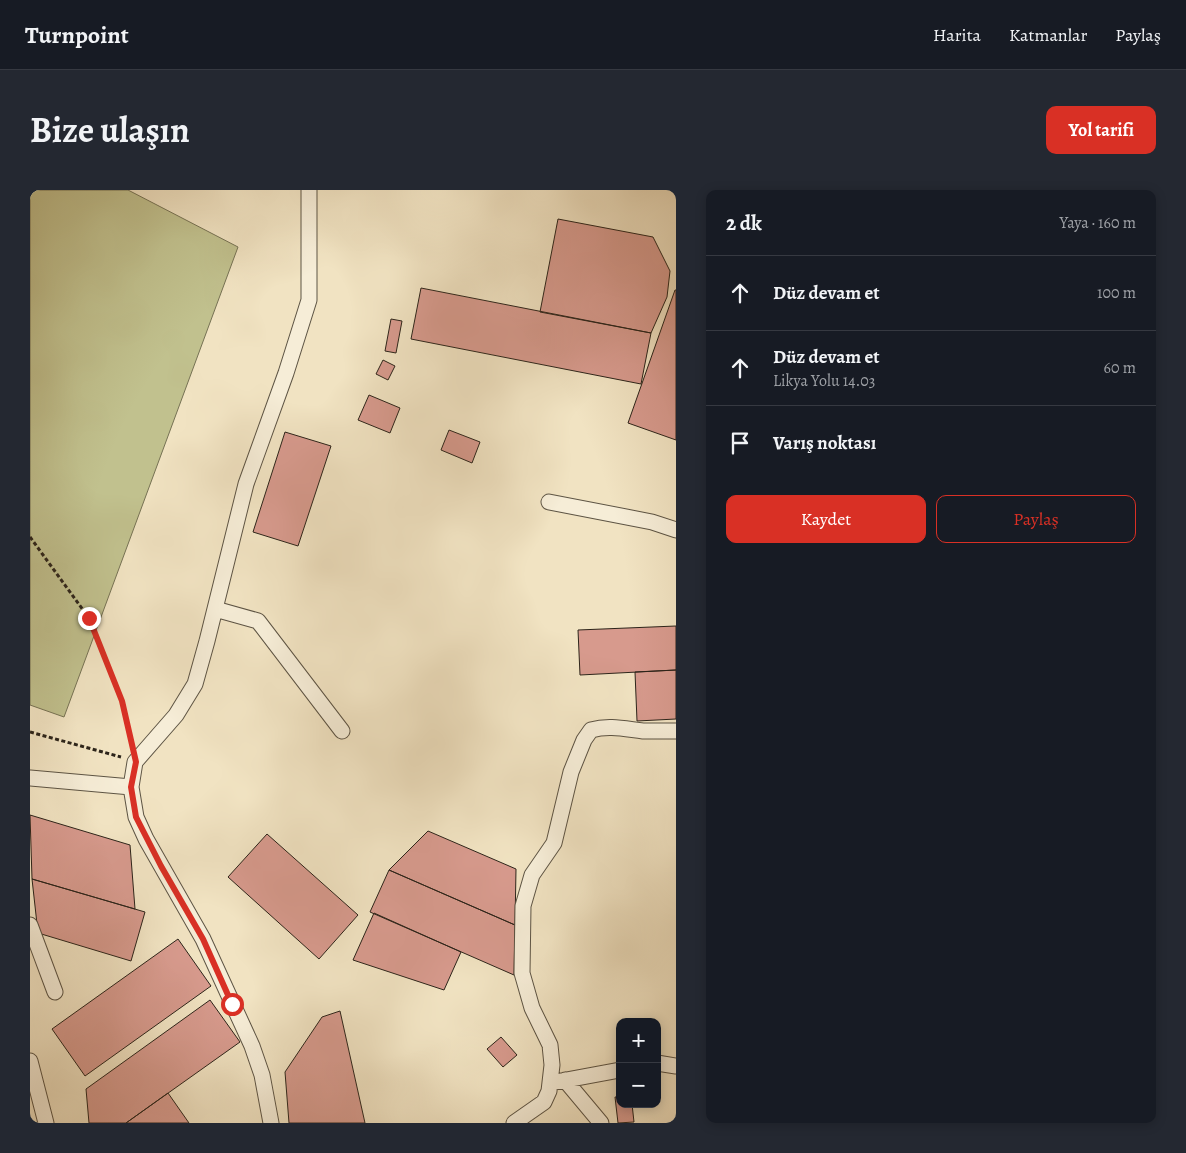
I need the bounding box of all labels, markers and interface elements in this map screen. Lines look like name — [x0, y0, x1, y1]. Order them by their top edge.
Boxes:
text: Turnpoint — [25, 19, 129, 51]
text: Harita — [933, 23, 981, 47]
text: Katmanlar — [1009, 23, 1087, 47]
text: Paylaş — [1115, 23, 1161, 47]
text: Bize ulaşın — [30, 106, 190, 154]
button: Yol tarifi — [1046, 106, 1156, 154]
text: 2 dk — [726, 209, 762, 237]
text: Yaya · 160 m — [1059, 212, 1136, 234]
icon: ahead — [726, 279, 754, 307]
text: Düz devam et — [773, 280, 880, 306]
text: 100 m — [1097, 282, 1136, 304]
text: Düz devam et — [773, 344, 880, 370]
icon: ahead — [726, 354, 754, 382]
text: 60 m — [1104, 357, 1136, 379]
text: Likya Yolu 14.03 — [773, 370, 876, 392]
icon: arrive — [726, 429, 754, 457]
text: Varış noktası — [773, 430, 876, 456]
button: Kaydet — [726, 495, 926, 543]
button: Paylaş — [936, 495, 1136, 543]
route end — [78, 607, 101, 630]
route start — [221, 993, 244, 1016]
map controls — [616, 1018, 661, 1108]
button: + — [616, 1018, 661, 1063]
button: − — [616, 1063, 661, 1108]

